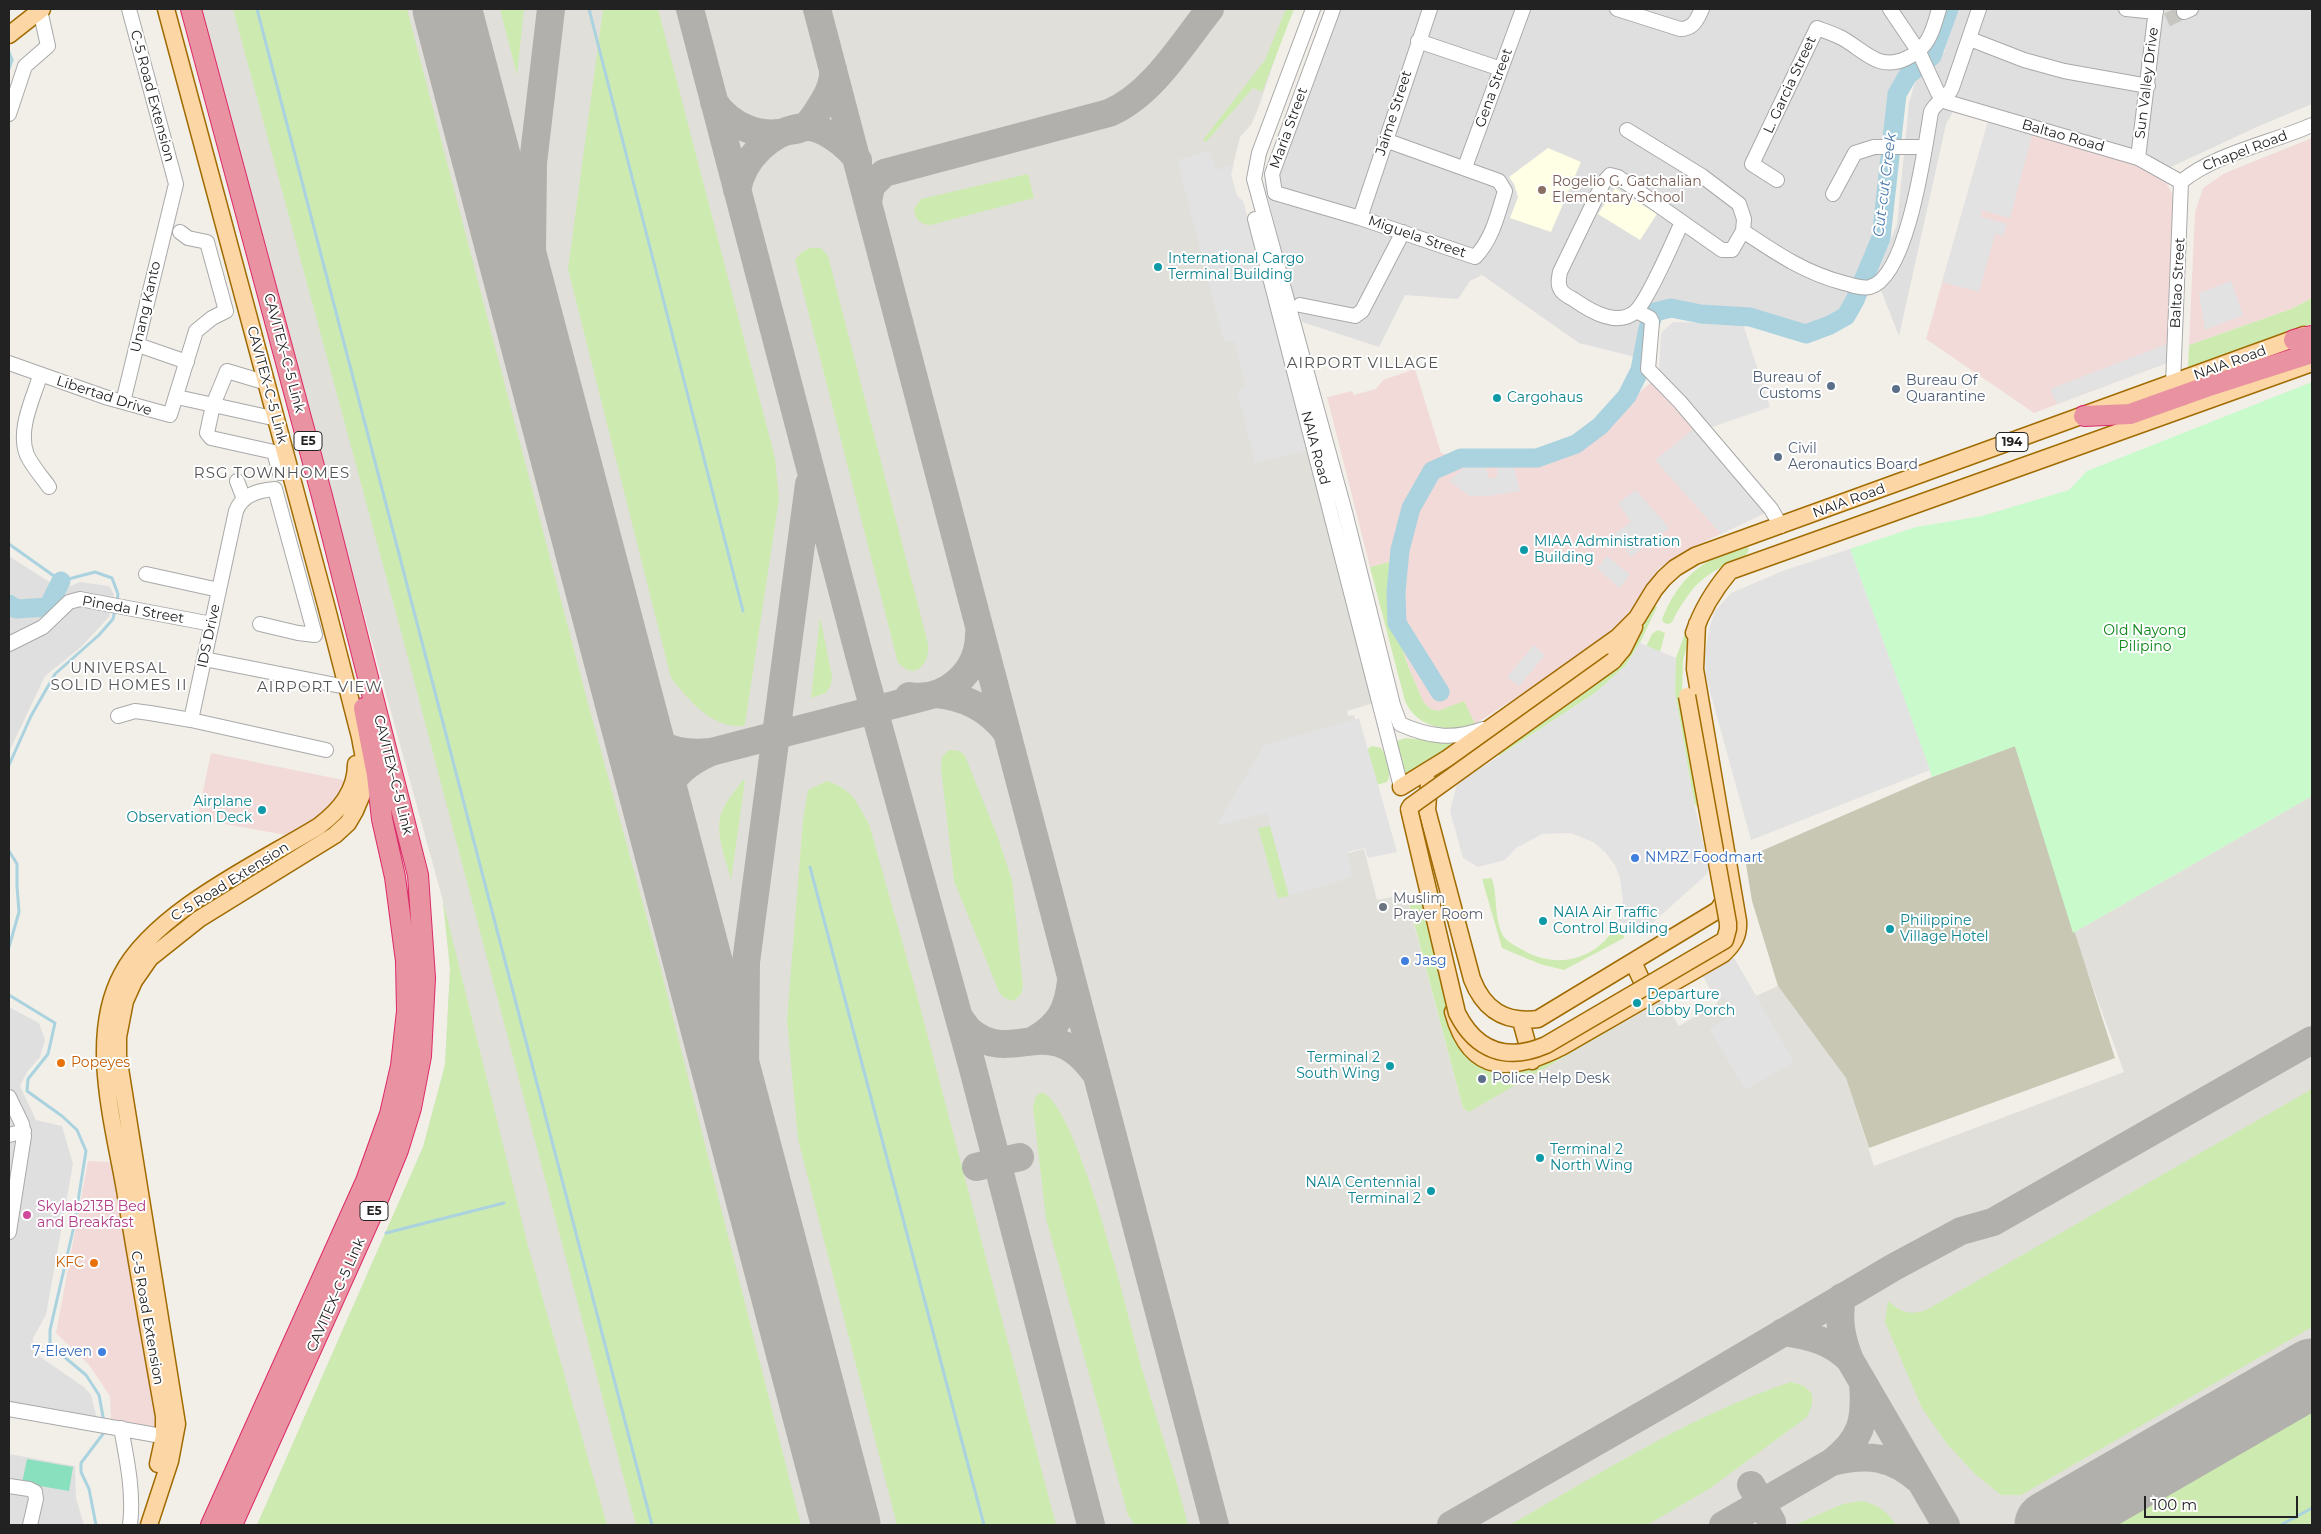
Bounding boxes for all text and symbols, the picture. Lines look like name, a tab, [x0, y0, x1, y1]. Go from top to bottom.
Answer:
street label: Sun Valley Drive	[2132, 26, 2162, 140]
street label: C-5 Road Extension	[126, 28, 178, 164]
street label: L. Garcia Street	[1760, 34, 1820, 136]
street label: Gena Street	[1472, 46, 1516, 130]
street label: Jaime Street	[1372, 68, 1416, 158]
street label: Maria Street	[1267, 85, 1311, 171]
street label: Baltao Road	[2020, 116, 2106, 156]
street label: Chapel Road	[2200, 127, 2290, 175]
water label: Cut-cut Creek	[1870, 132, 1900, 238]
place label: Rogelio G. Gatchalian Elementary School	[1552, 174, 1702, 206]
marker: Rogelio G. Gatchalian Elementary School	[1536, 184, 1548, 196]
street label: Miguela Street	[1366, 212, 1468, 262]
street label: Baltao Street	[2167, 237, 2189, 329]
place label: International Cargo Terminal Building	[1168, 251, 1304, 284]
street label: Unang Kanto	[127, 260, 165, 354]
marker: International Cargo Terminal Building	[1152, 261, 1164, 273]
street label: CAVITEX–C-5 Link	[260, 291, 308, 415]
street label: CAVITEX-C-5 Link	[243, 324, 291, 446]
street label: NAIA Road	[2191, 342, 2269, 384]
district label: AIRPORT VILLAGE	[1285, 355, 1441, 373]
place label: Bureau of Customs	[1752, 370, 1821, 402]
street label: Libertad Drive	[54, 373, 154, 419]
place label: Bureau Of Quarantine	[1906, 373, 1986, 406]
marker: Bureau of Customs	[1825, 380, 1837, 392]
marker: Bureau Of Quarantine	[1890, 383, 1902, 395]
place label: Cargohaus	[1507, 390, 1583, 406]
marker: Cargohaus	[1491, 392, 1503, 404]
street label: NAIA Road	[1297, 409, 1333, 487]
road number: E5	[294, 432, 322, 451]
road number: 194	[1996, 432, 2028, 452]
place label: Civil Aeronautics Board	[1788, 441, 1918, 474]
marker: Civil Aeronautics Board	[1772, 451, 1784, 463]
district label: RSG TOWNHOMES	[192, 465, 352, 483]
street label: NAIA Road	[1810, 480, 1888, 522]
place label: MIAA Administration Building	[1534, 534, 1680, 566]
marker: MIAA Administration Building	[1518, 544, 1530, 556]
street label: Pineda I Street	[81, 593, 185, 627]
street label: IDS Drive	[194, 603, 224, 669]
park label: Old Nayong Pilipino	[2103, 623, 2187, 656]
district label: UNIVERSAL SOLID HOMES II	[49, 660, 189, 695]
district label: AIRPORT VIEW	[255, 679, 385, 697]
street label: CAVITEX–C-5 Link	[370, 713, 416, 837]
place label: Airplane Observation Deck	[127, 794, 252, 826]
marker: Airplane Observation Deck	[256, 804, 268, 816]
street label: C-5 Road Extension	[168, 839, 292, 925]
place label: NMRZ Foodmart	[1645, 850, 1763, 866]
marker: NMRZ Foodmart	[1629, 852, 1641, 864]
place label: Muslim Prayer Room	[1393, 891, 1483, 924]
marker: Muslim Prayer Room	[1377, 901, 1389, 913]
place label: NAIA Air Traffic Control Building	[1553, 905, 1668, 938]
place label: Philippine Village Hotel	[1900, 913, 1989, 946]
marker: NAIA Air Traffic Control Building	[1537, 915, 1549, 927]
marker: Philippine Village Hotel	[1884, 923, 1896, 935]
place label: Jasg	[1415, 953, 1447, 969]
marker: Jasg	[1399, 955, 1411, 967]
place label: Departure Lobby Porch	[1647, 987, 1735, 1020]
marker: Departure Lobby Porch	[1631, 997, 1643, 1009]
place label: Terminal 2 South Wing	[1296, 1050, 1380, 1082]
place label: Popeyes	[71, 1055, 130, 1071]
marker: Popeyes	[55, 1057, 67, 1069]
marker: Terminal 2 South Wing	[1384, 1060, 1396, 1072]
place label: Police Help Desk	[1492, 1071, 1610, 1087]
marker: Police Help Desk	[1476, 1073, 1488, 1085]
place label: Terminal 2 North Wing	[1550, 1142, 1633, 1174]
marker: Terminal 2 North Wing	[1534, 1152, 1546, 1164]
place label: NAIA Centennial Terminal 2	[1306, 1175, 1421, 1208]
marker: NAIA Centennial Terminal 2	[1425, 1185, 1437, 1197]
place label: Skylab213B Bed and Breakfast	[37, 1199, 146, 1232]
road number: E5	[360, 1202, 388, 1220]
marker: Skylab213B Bed and Breakfast	[21, 1209, 33, 1221]
street label: CAVITEX–C-5 Link	[303, 1235, 369, 1355]
street label: C-5 Road Extension	[127, 1250, 167, 1386]
place label: KFC	[55, 1255, 84, 1271]
marker: KFC	[88, 1257, 100, 1269]
place label: 7-Eleven	[32, 1344, 92, 1360]
marker: 7-Eleven	[96, 1346, 108, 1358]
scale bar	[2146, 1486, 2300, 1518]
text: 100 m	[2152, 1495, 2197, 1514]

